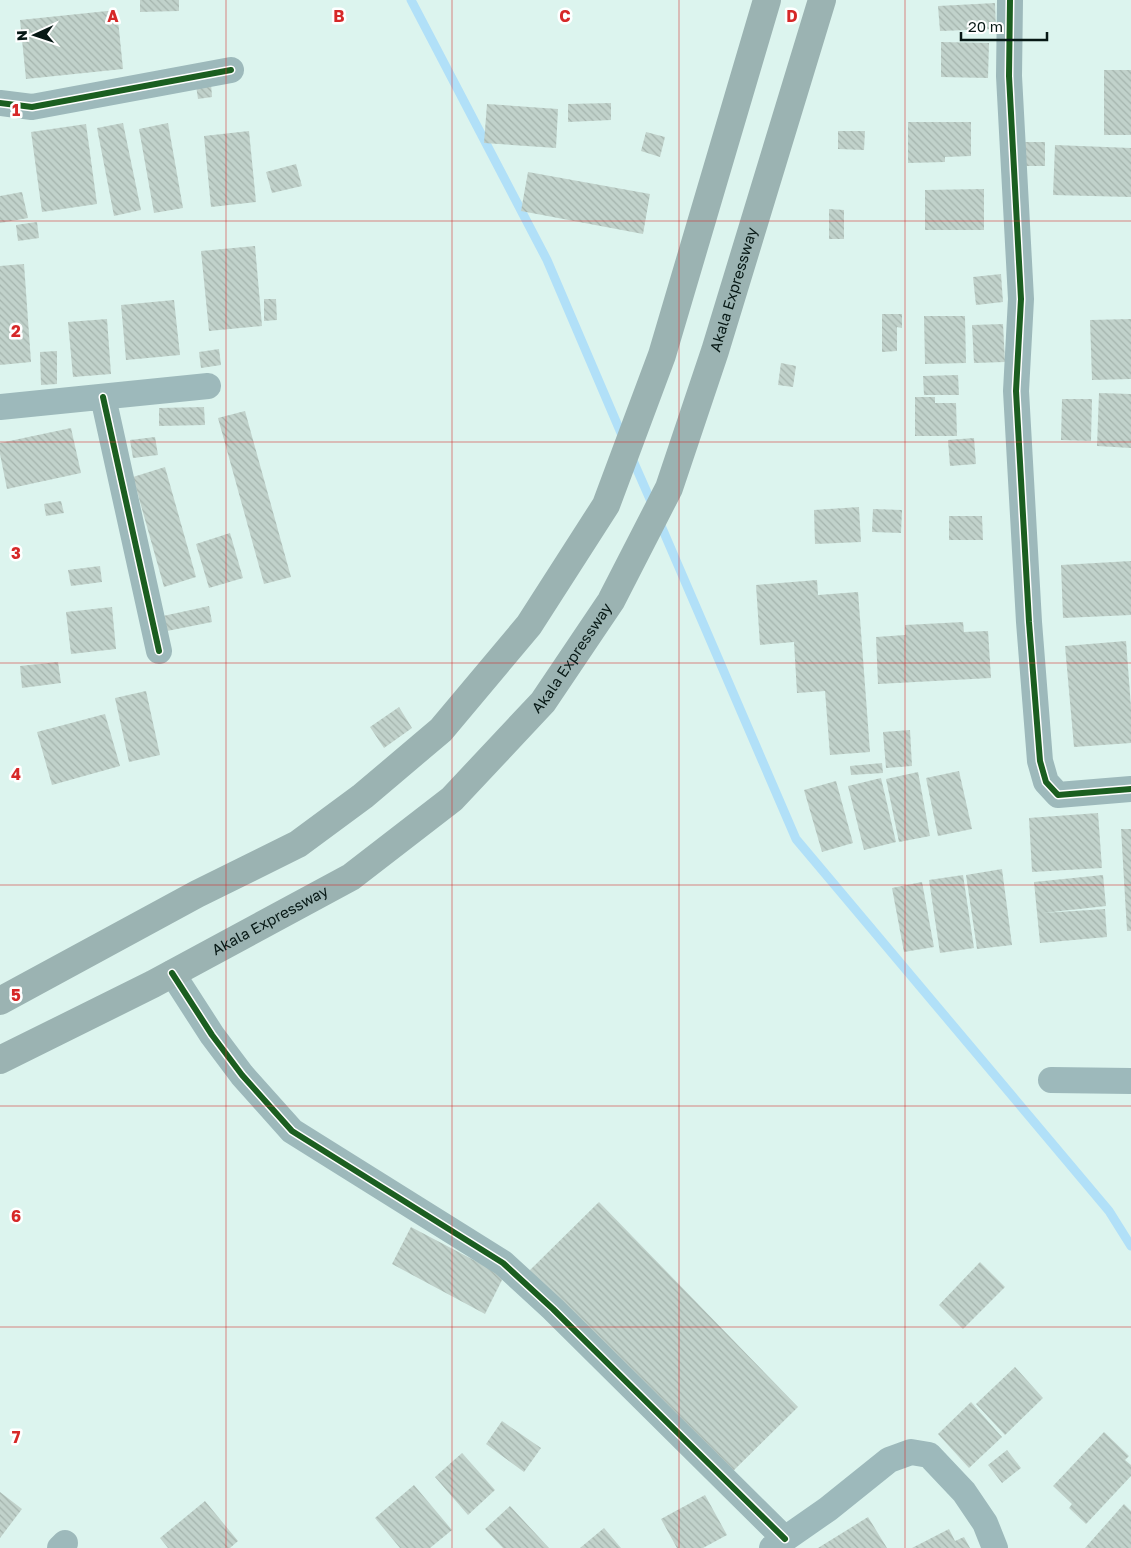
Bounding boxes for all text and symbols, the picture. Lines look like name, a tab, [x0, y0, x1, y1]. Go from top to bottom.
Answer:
text: A	[107, 6, 119, 26]
text: B	[333, 6, 345, 26]
text: C	[559, 6, 571, 26]
text: D	[786, 6, 798, 26]
north arrow	[10, 10, 60, 60]
scale bar	[961, 10, 1047, 42]
text: 20 m	[968, 17, 1003, 35]
text: N	[13, 30, 30, 41]
text: 1	[12, 100, 20, 120]
street label: Akala Expressway	[705, 224, 760, 354]
text: 2	[11, 321, 21, 341]
text: 3	[11, 543, 21, 563]
street label: Akala Expressway	[527, 599, 615, 716]
text: 4	[11, 764, 21, 784]
street label: Akala Expressway	[208, 881, 331, 958]
text: 5	[11, 985, 21, 1005]
text: 6	[11, 1206, 21, 1226]
text: 7	[12, 1427, 21, 1447]

